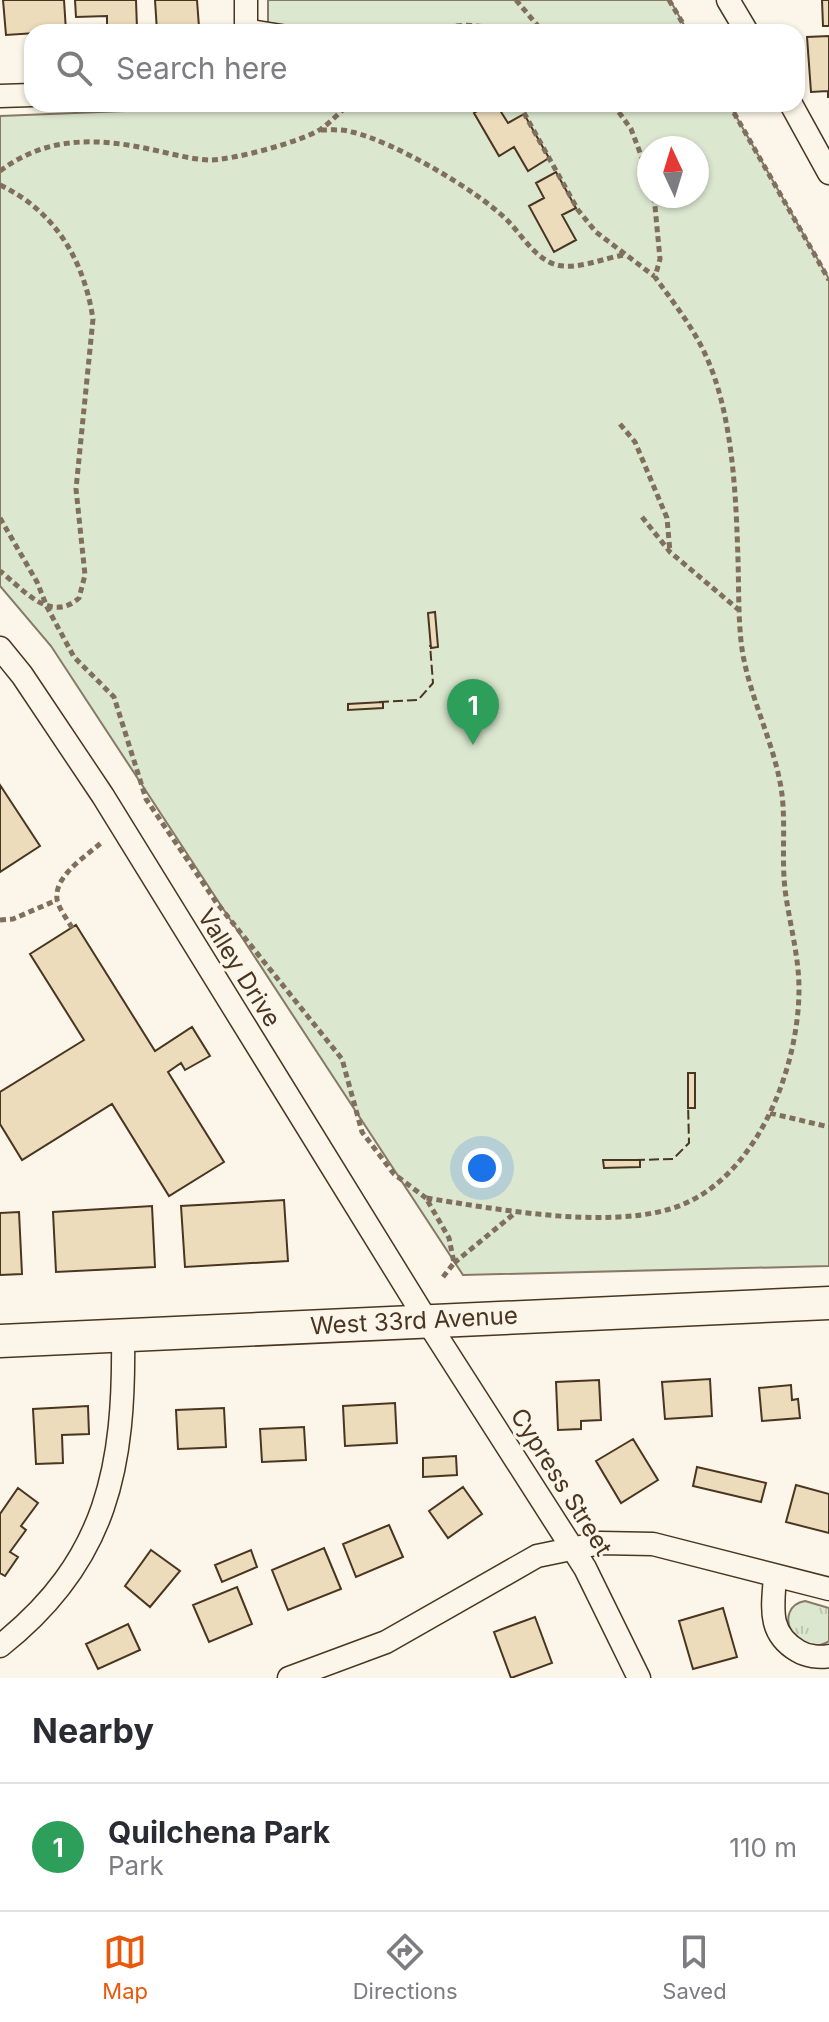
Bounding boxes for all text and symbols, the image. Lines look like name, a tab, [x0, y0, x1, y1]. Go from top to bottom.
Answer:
search box	[24, 24, 805, 112]
icon: search	[52, 46, 96, 90]
text: Search here	[116, 50, 288, 86]
north arrow	[637, 136, 709, 208]
pin: 1	[447, 679, 499, 745]
street label: Valley Drive	[192, 903, 287, 1032]
your location	[462, 1148, 502, 1188]
street label: West 33rd Avenue	[309, 1301, 518, 1340]
street label: Cypress Street	[505, 1403, 618, 1561]
text: Nearby	[32, 1710, 154, 1751]
text: Quilchena Park	[108, 1814, 330, 1850]
text: 1	[52, 1832, 64, 1863]
text: 110 m	[729, 1832, 797, 1863]
text: Park	[108, 1850, 164, 1881]
tab: Map	[102, 1930, 148, 2004]
tab: Directions	[353, 1930, 458, 2004]
tab: Saved	[662, 1930, 727, 2004]

